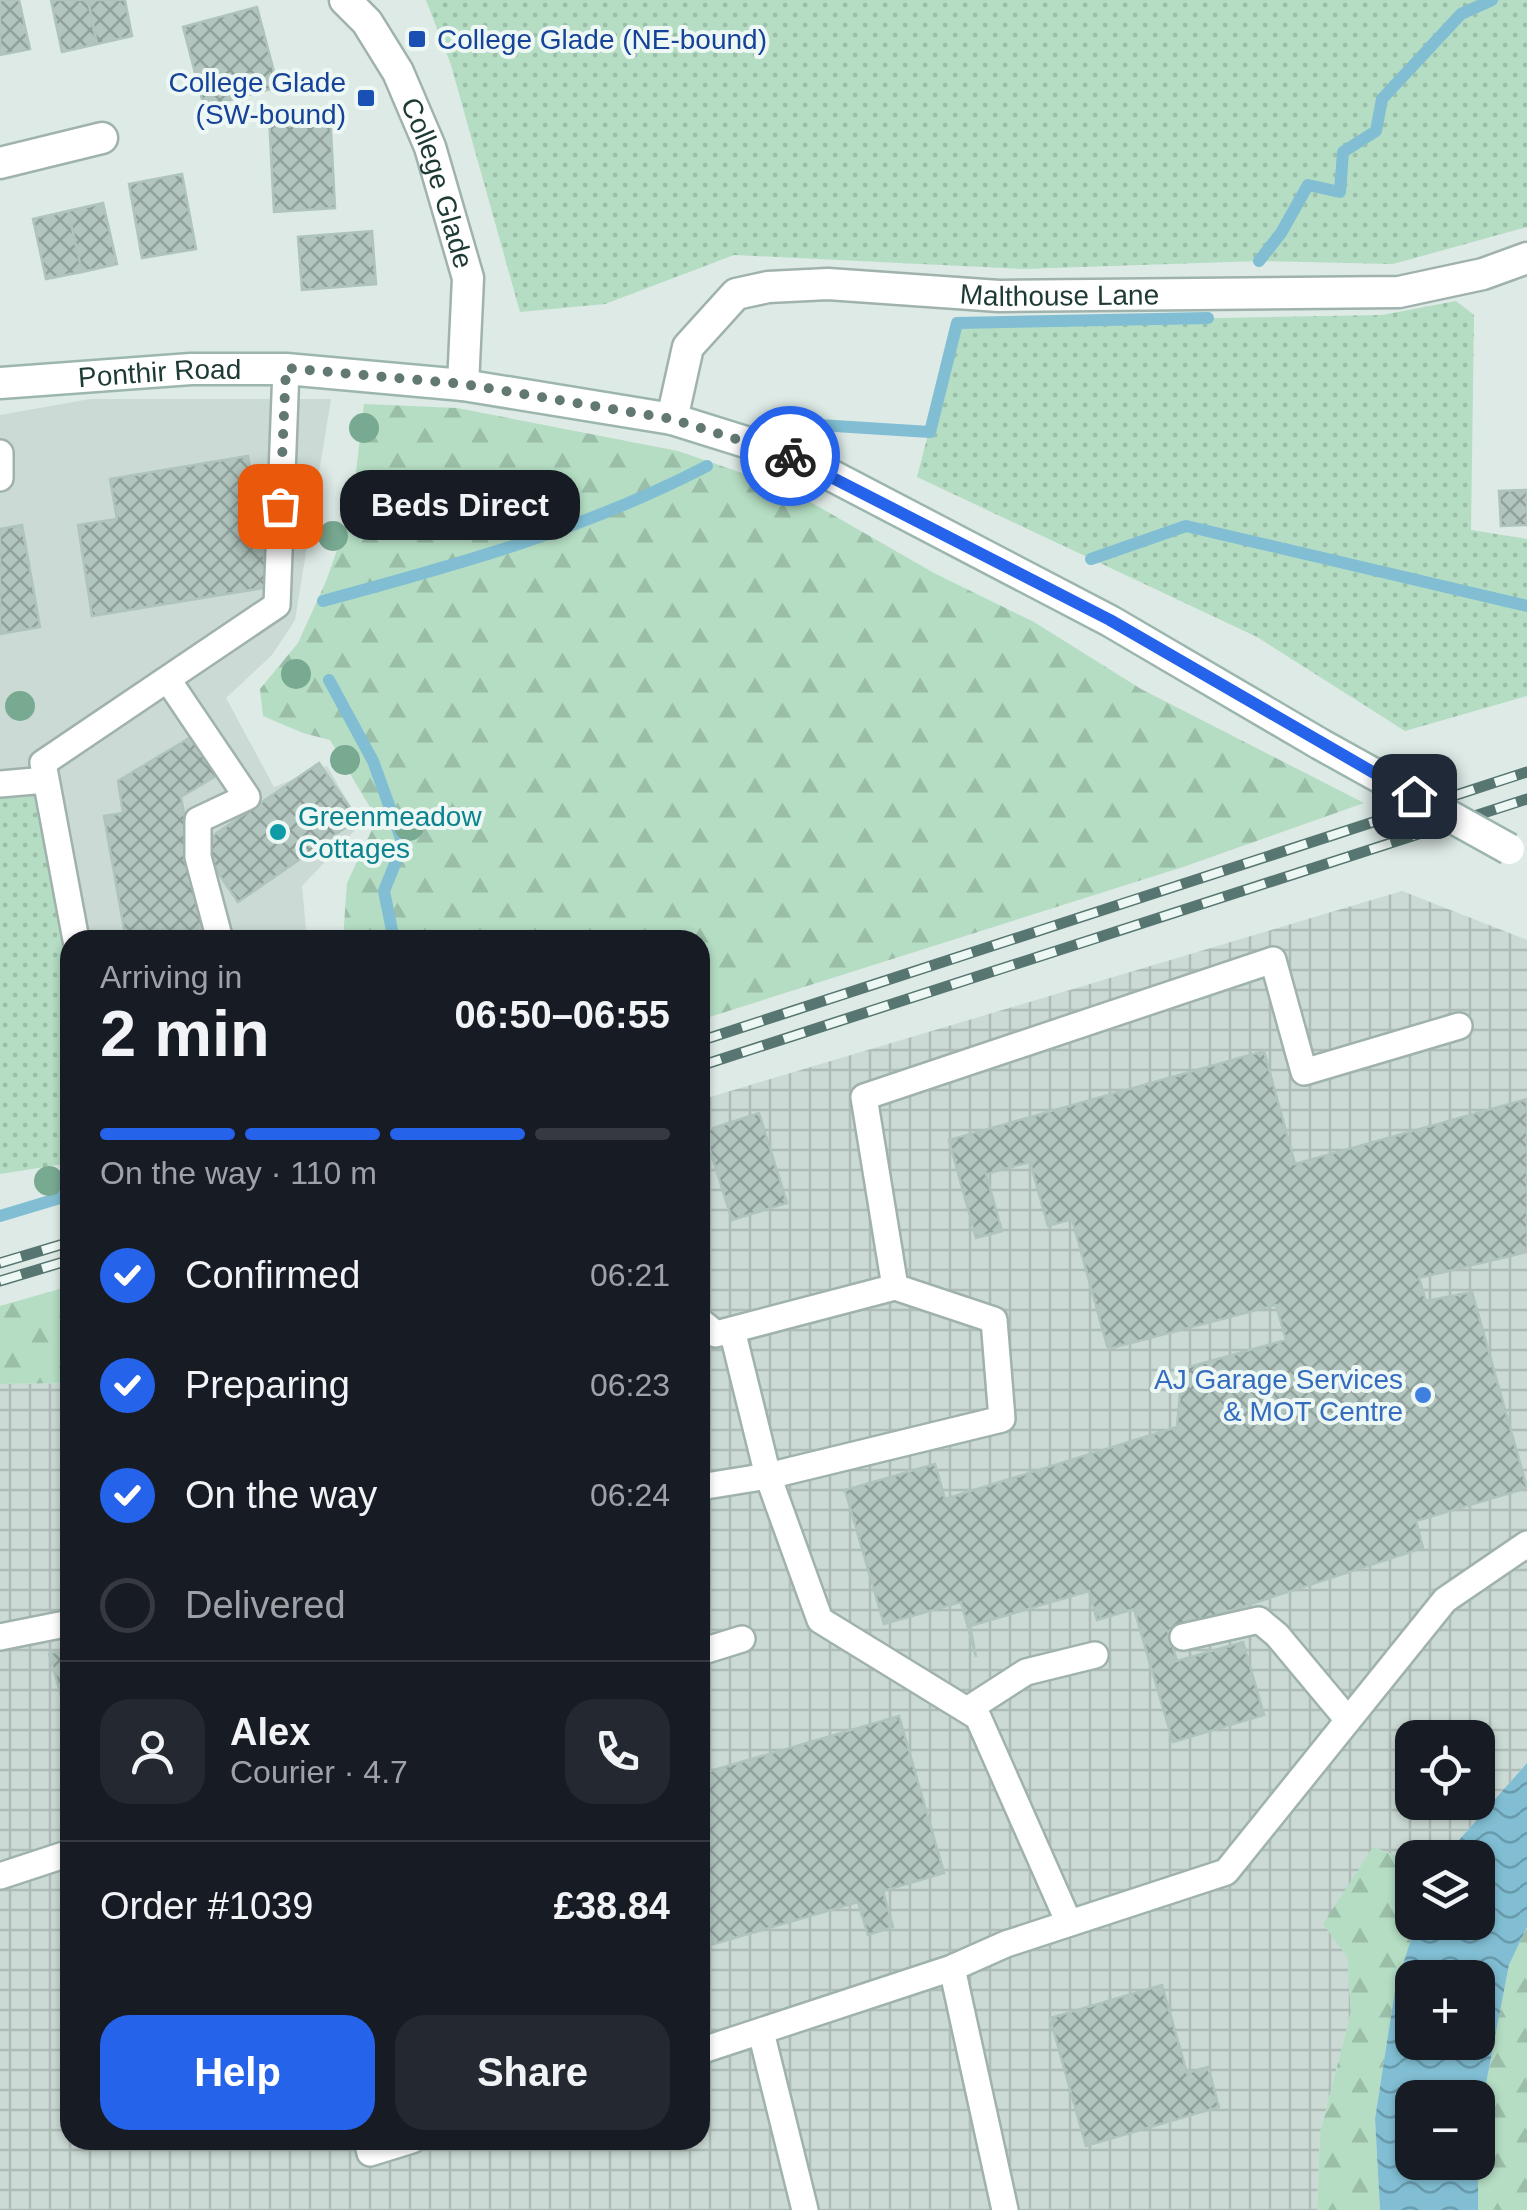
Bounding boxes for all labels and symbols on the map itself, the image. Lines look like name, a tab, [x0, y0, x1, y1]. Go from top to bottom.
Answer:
place label: College Glade (NE-bound)	[437, 24, 767, 55]
marker: College Glade (NE-bound)	[406, 28, 428, 50]
place label: College Glade (SW-bound)	[169, 67, 346, 130]
marker: College Glade (SW-bound)	[355, 87, 377, 109]
street label: College Glade	[395, 93, 480, 272]
street label: Malthouse Lane	[959, 278, 1159, 312]
street label: Ponthir Road	[77, 353, 241, 393]
courier	[740, 406, 840, 506]
pin	[238, 464, 323, 549]
callout: Beds Direct	[340, 471, 580, 541]
pin	[1372, 754, 1457, 839]
place label: Greenmeadow Cottages	[298, 801, 482, 864]
marker: Greenmeadow Cottages	[267, 821, 289, 843]
place label: AJ Garage Services & MOT Centre	[1154, 1364, 1403, 1427]
marker: AJ Garage Services & MOT Centre	[1412, 1384, 1434, 1406]

